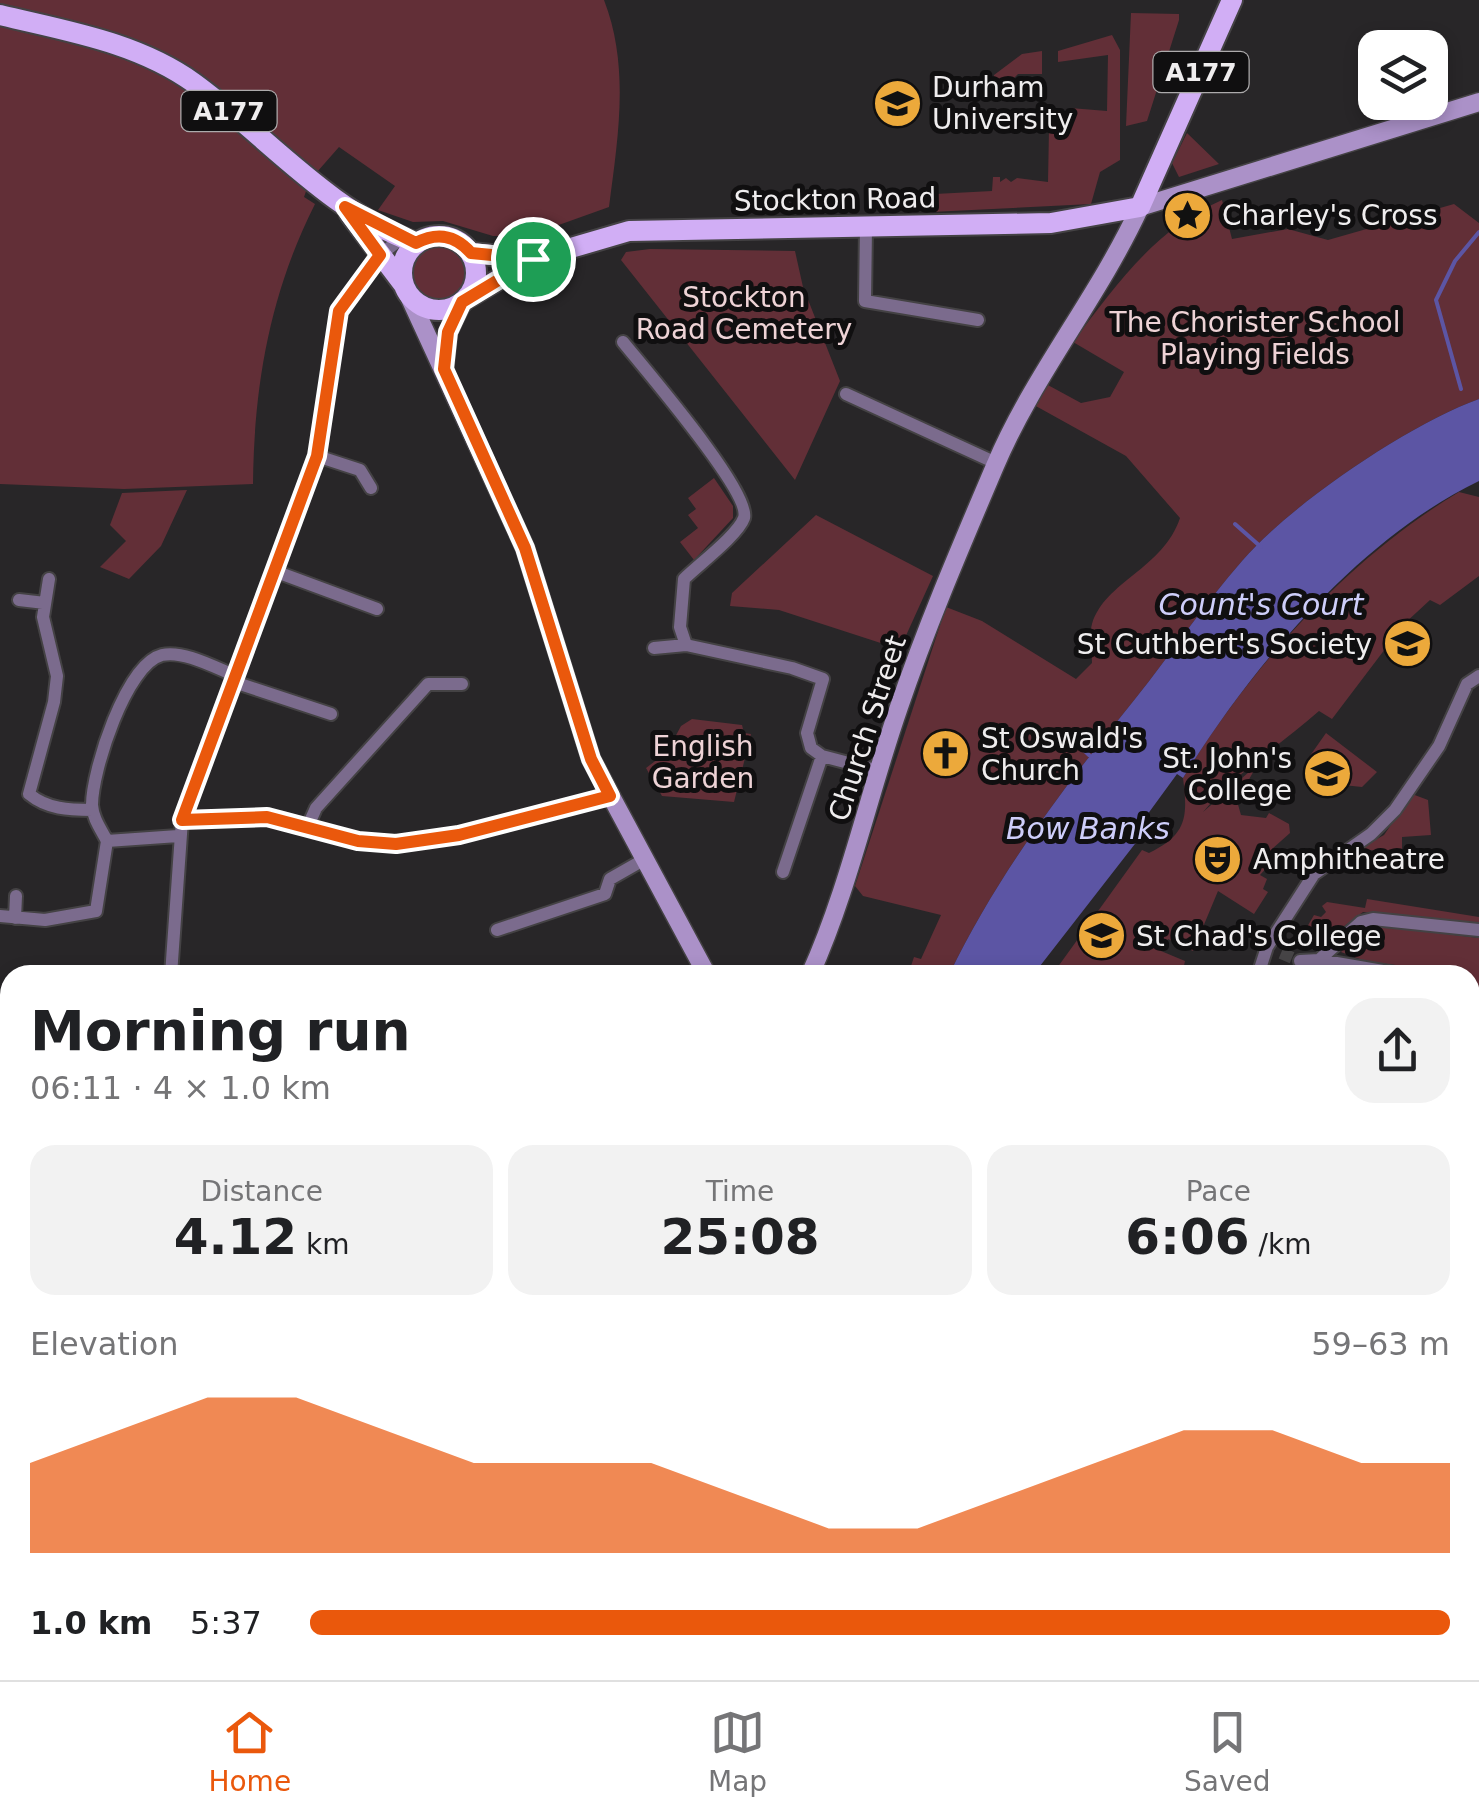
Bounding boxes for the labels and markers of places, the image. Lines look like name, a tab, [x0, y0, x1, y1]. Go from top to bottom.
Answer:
place label: Durham University	[932, 71, 1073, 136]
school or university icon: Durham University	[871, 77, 923, 129]
place icon: Charley's Cross	[1161, 189, 1213, 241]
place label: Charley's Cross	[1222, 199, 1437, 232]
pin	[491, 217, 576, 302]
school or university icon: St Cuthbert's Society	[1381, 618, 1433, 670]
place label: St Cuthbert's Society	[1077, 628, 1372, 661]
place label: St Oswald's Church	[981, 722, 1143, 787]
church icon: St Oswald's Church	[920, 728, 972, 780]
place label: St. John's College	[1162, 742, 1292, 807]
school or university icon: St. John's College	[1301, 748, 1353, 800]
theatre icon: Amphitheatre	[1192, 833, 1244, 885]
place label: Amphitheatre	[1253, 843, 1445, 876]
school or university icon: St Chad's College	[1075, 910, 1127, 962]
place label: St Chad's College	[1136, 920, 1382, 953]

